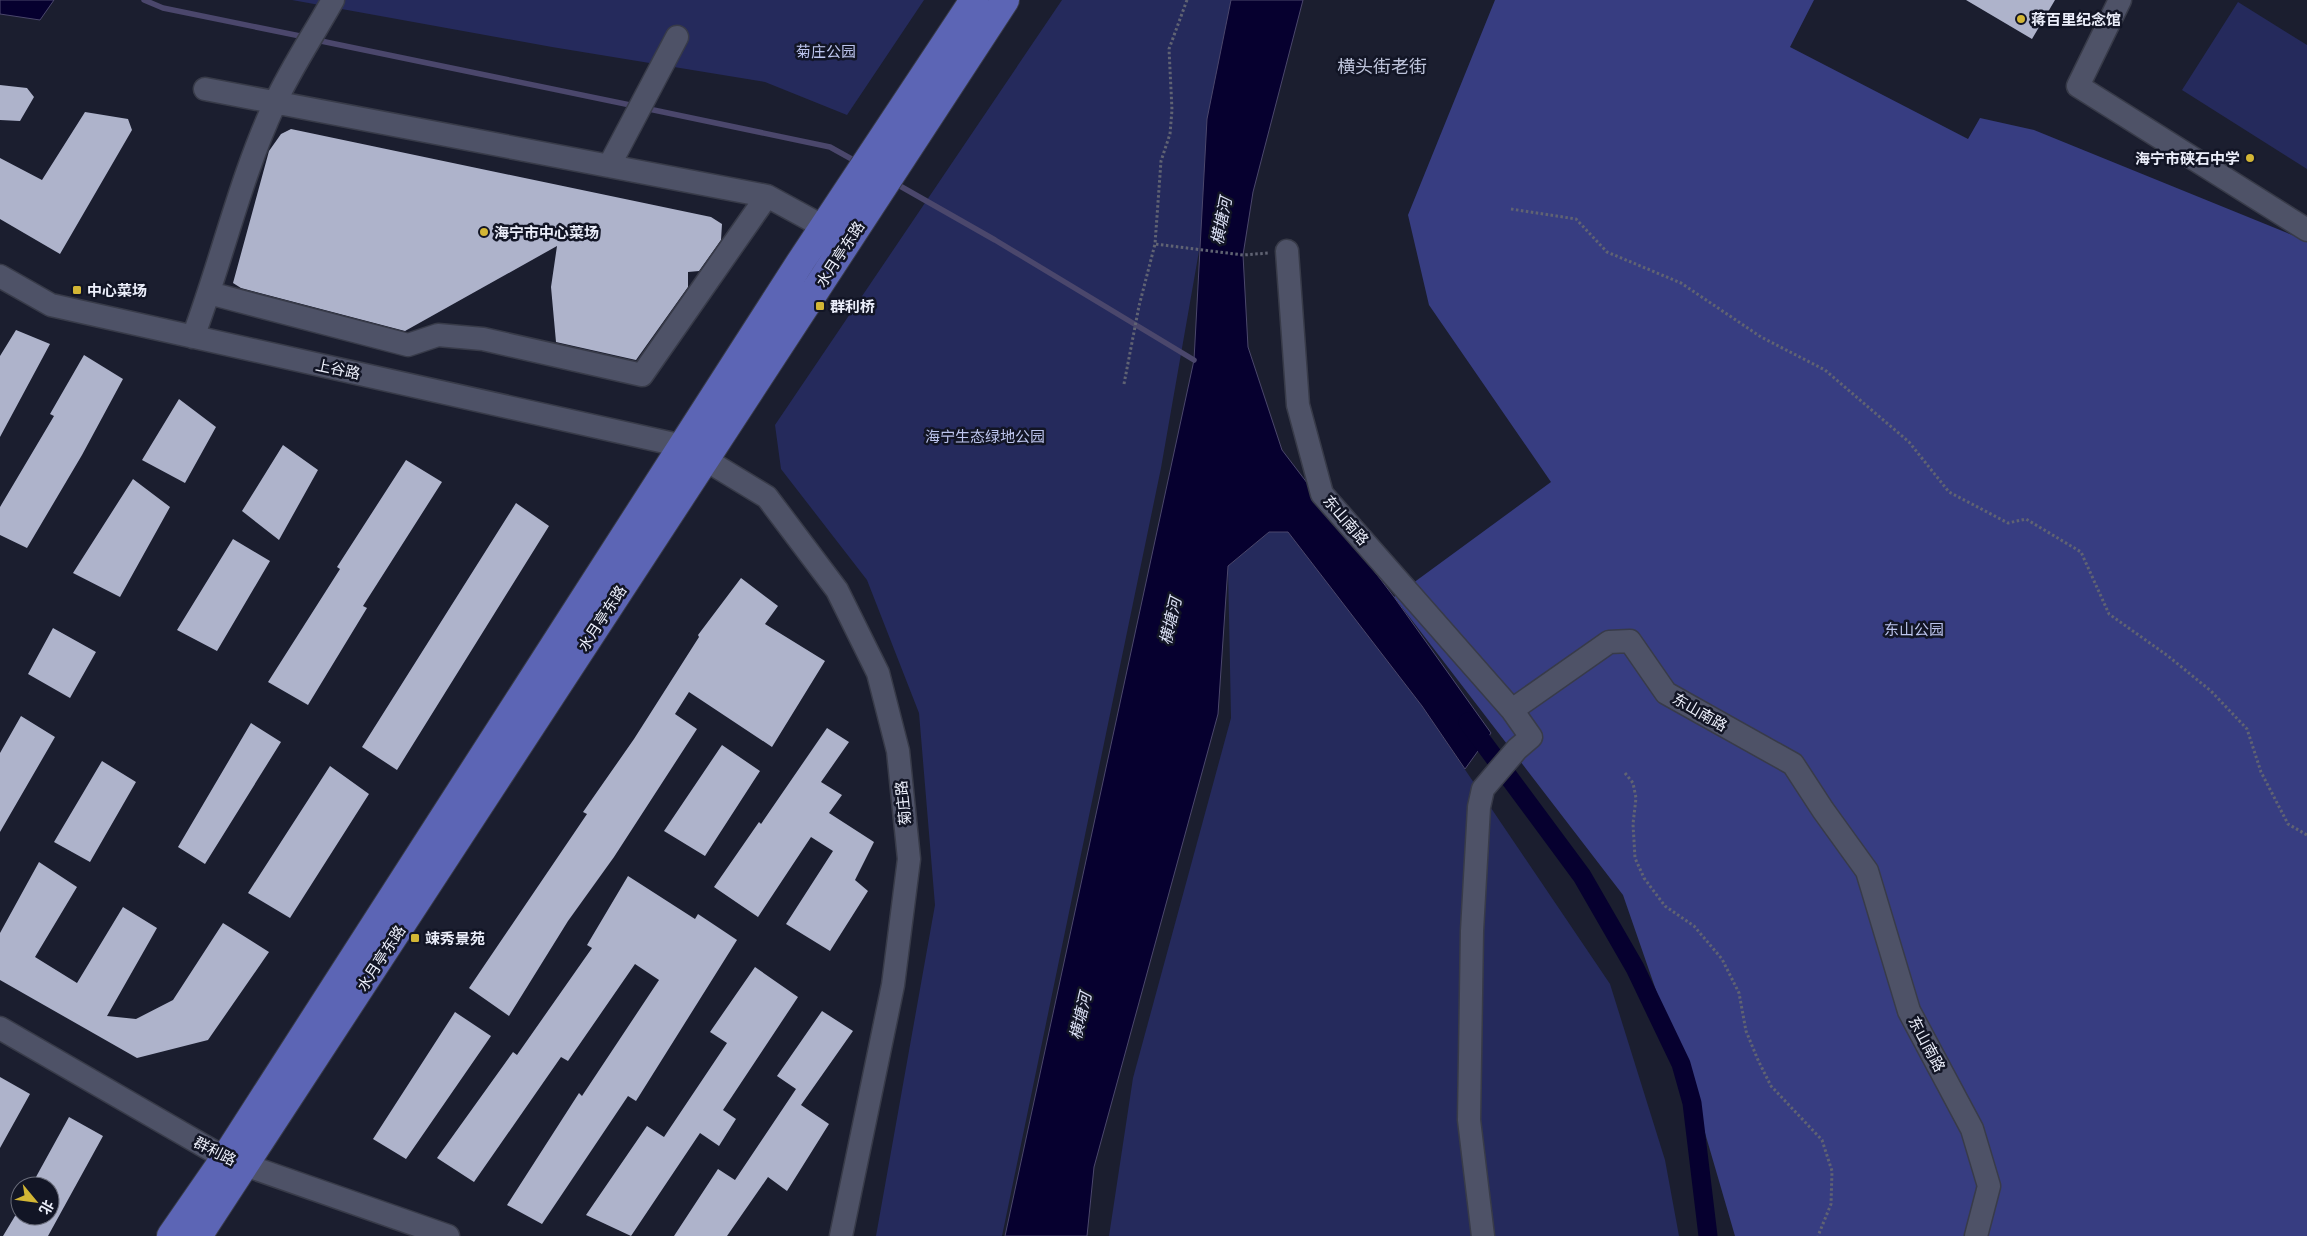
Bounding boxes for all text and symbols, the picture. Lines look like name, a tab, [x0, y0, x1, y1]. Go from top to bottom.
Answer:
place label: 蒋百里纪念馆	[2031, 8, 2121, 31]
marker: 蒋百里纪念馆	[2015, 13, 2027, 25]
park label: 菊庄公园	[796, 40, 856, 63]
district label: 横头街老街	[1337, 53, 1427, 80]
place label: 海宁市硖石中学	[2135, 147, 2240, 170]
marker: 海宁市硖石中学	[2244, 152, 2256, 164]
water label: 横塘河	[1205, 192, 1238, 247]
street label: 水月亭东路	[810, 216, 870, 292]
place label: 海宁市中心菜场	[494, 221, 599, 244]
marker: 海宁市中心菜场	[478, 226, 490, 238]
place label: 中心菜场	[87, 279, 147, 302]
marker: 中心菜场	[71, 284, 83, 296]
place label: 群利桥	[830, 295, 875, 318]
marker: 群利桥	[814, 300, 826, 312]
street label: 上谷路	[314, 353, 362, 385]
park label: 海宁生态绿地公园	[925, 425, 1045, 448]
street label: 东山南路	[1318, 490, 1374, 550]
street label: 水月亭东路	[572, 580, 632, 656]
water label: 横塘河	[1153, 592, 1188, 647]
park label: 东山公园	[1884, 618, 1944, 641]
street label: 东山南路	[1668, 687, 1732, 737]
street label: 菊庄路	[889, 779, 917, 827]
street label: 水月亭东路	[351, 920, 411, 996]
place label: 竦秀景苑	[425, 927, 485, 950]
marker: 竦秀景苑	[409, 932, 421, 944]
water label: 横塘河	[1063, 987, 1098, 1042]
street label: 东山南路	[1903, 1012, 1951, 1076]
street label: 群利路	[190, 1131, 240, 1171]
north arrow	[10, 1176, 60, 1226]
text: 北	[34, 1196, 59, 1219]

